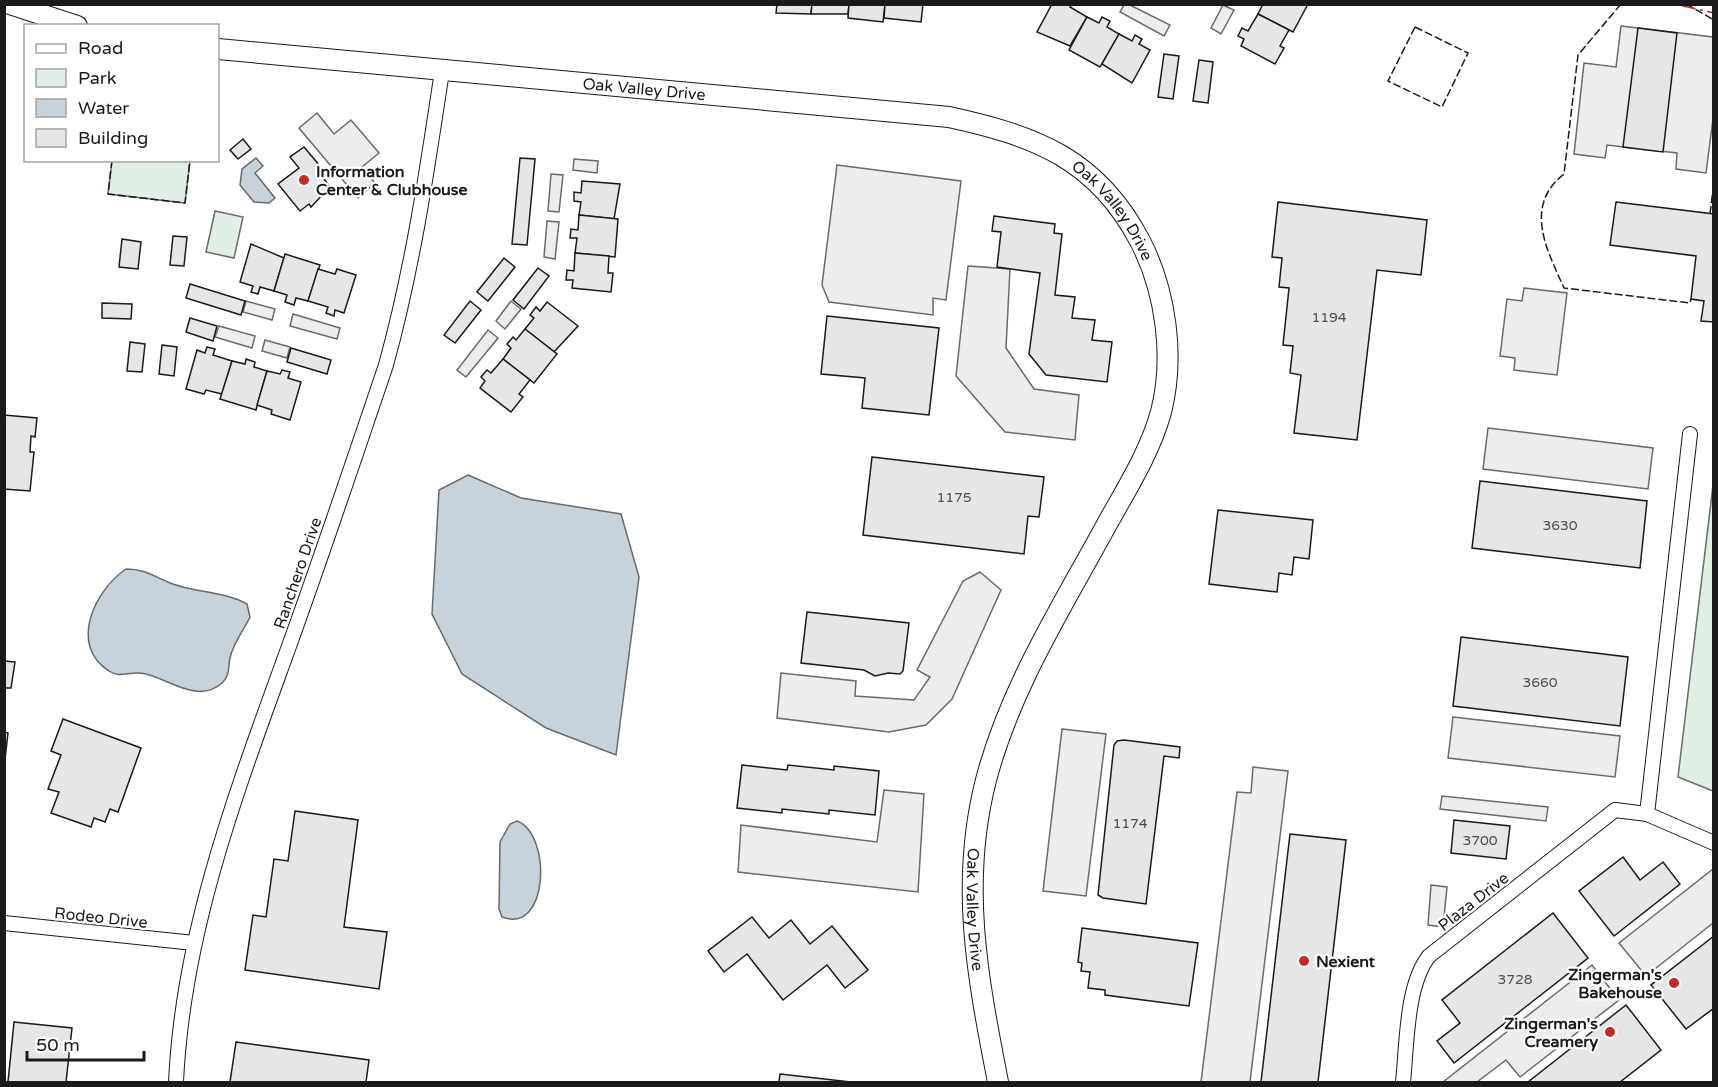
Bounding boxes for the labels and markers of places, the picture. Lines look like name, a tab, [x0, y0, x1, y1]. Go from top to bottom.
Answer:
place label: Information Center & Clubhouse	[316, 162, 468, 200]
marker: Information Center & Clubhouse	[297, 173, 311, 187]
place label: Nexient	[1316, 952, 1376, 972]
marker: Nexient	[1297, 954, 1311, 968]
place label: Zingerman's Bakehouse	[1568, 965, 1662, 1003]
marker: Zingerman's Bakehouse	[1667, 976, 1681, 990]
place label: Zingerman's Creamery	[1504, 1014, 1598, 1052]
marker: Zingerman's Creamery	[1603, 1025, 1617, 1039]

